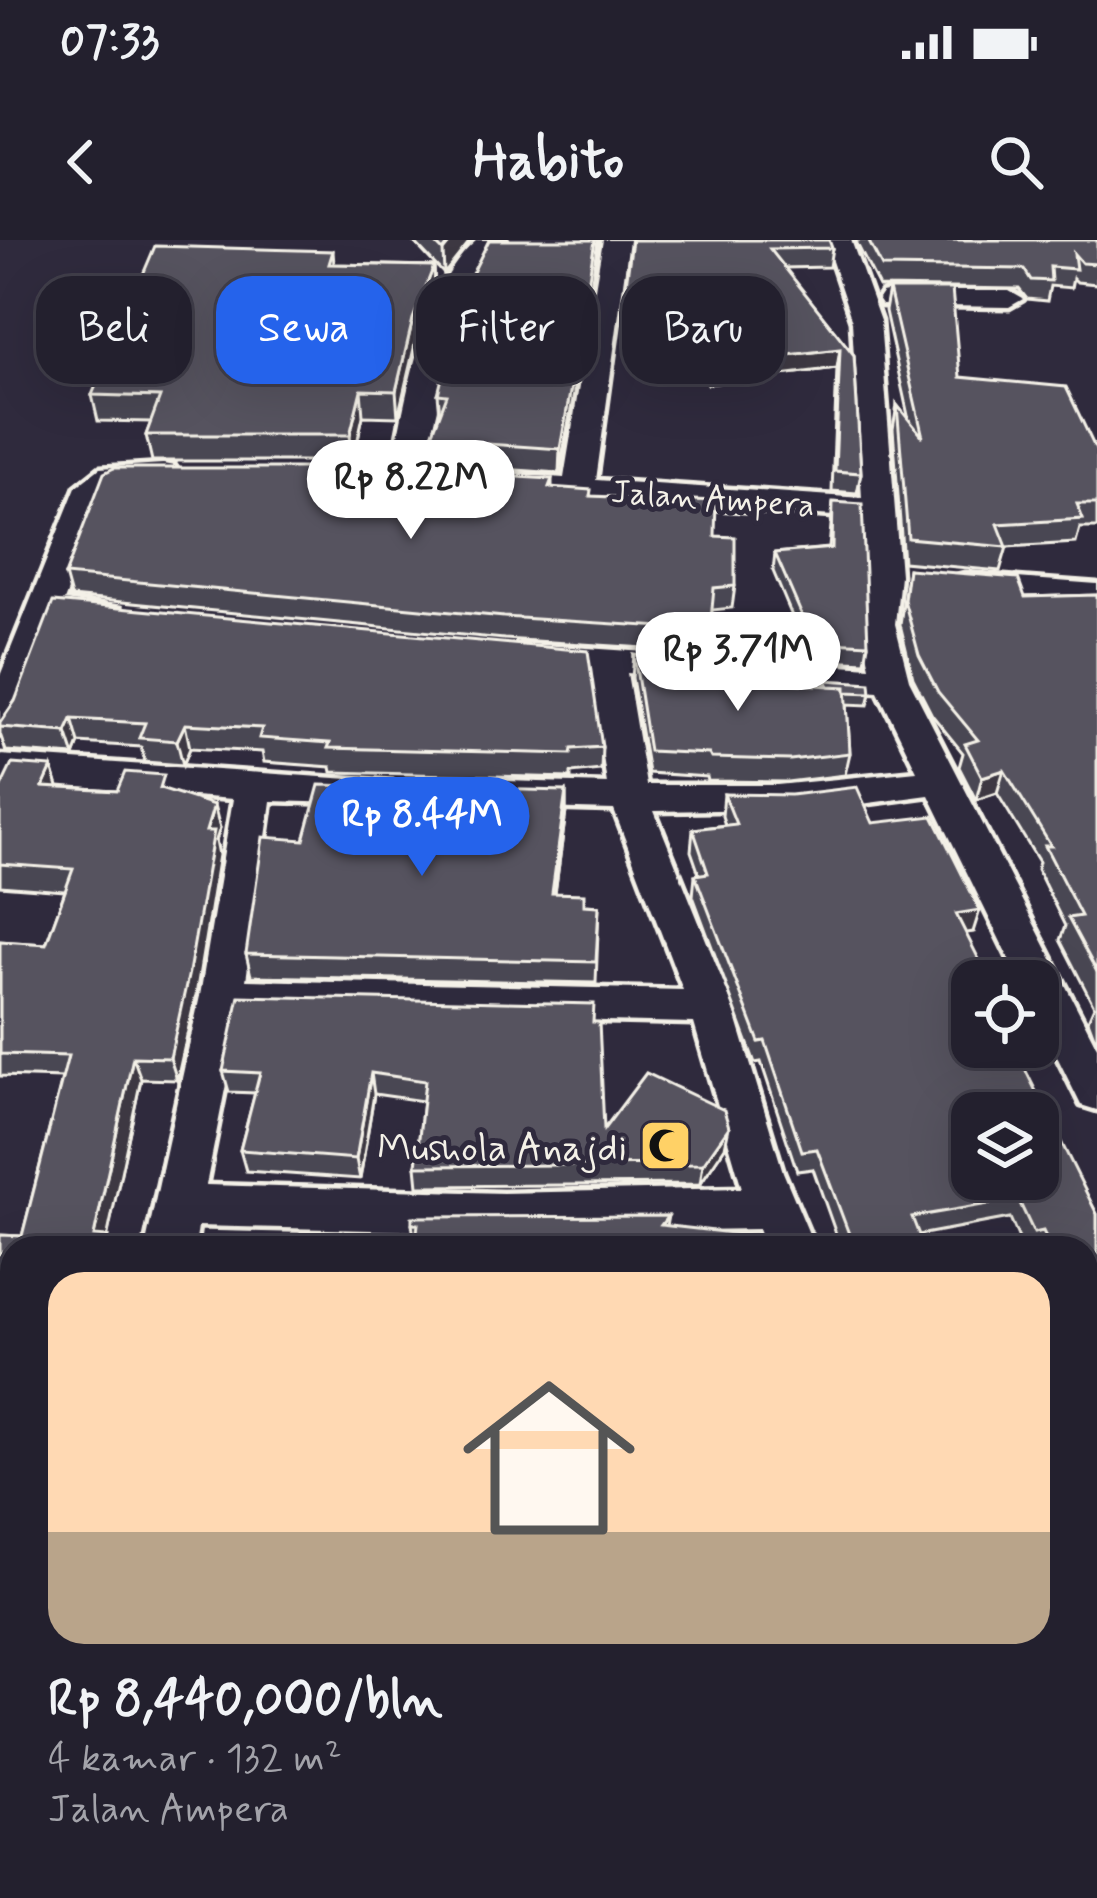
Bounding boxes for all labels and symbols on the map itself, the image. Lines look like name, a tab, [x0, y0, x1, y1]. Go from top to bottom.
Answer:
pin: Rp 8.22M	[287, 440, 535, 542]
street label: Jalan Ampera	[610, 471, 816, 529]
pin: Rp 3.71M	[614, 612, 862, 714]
pin: Rp 8.44M	[298, 777, 546, 879]
mosque icon: Mushola Anajdi	[638, 1118, 694, 1174]
place label: Mushola Anajdi	[377, 1124, 627, 1175]

